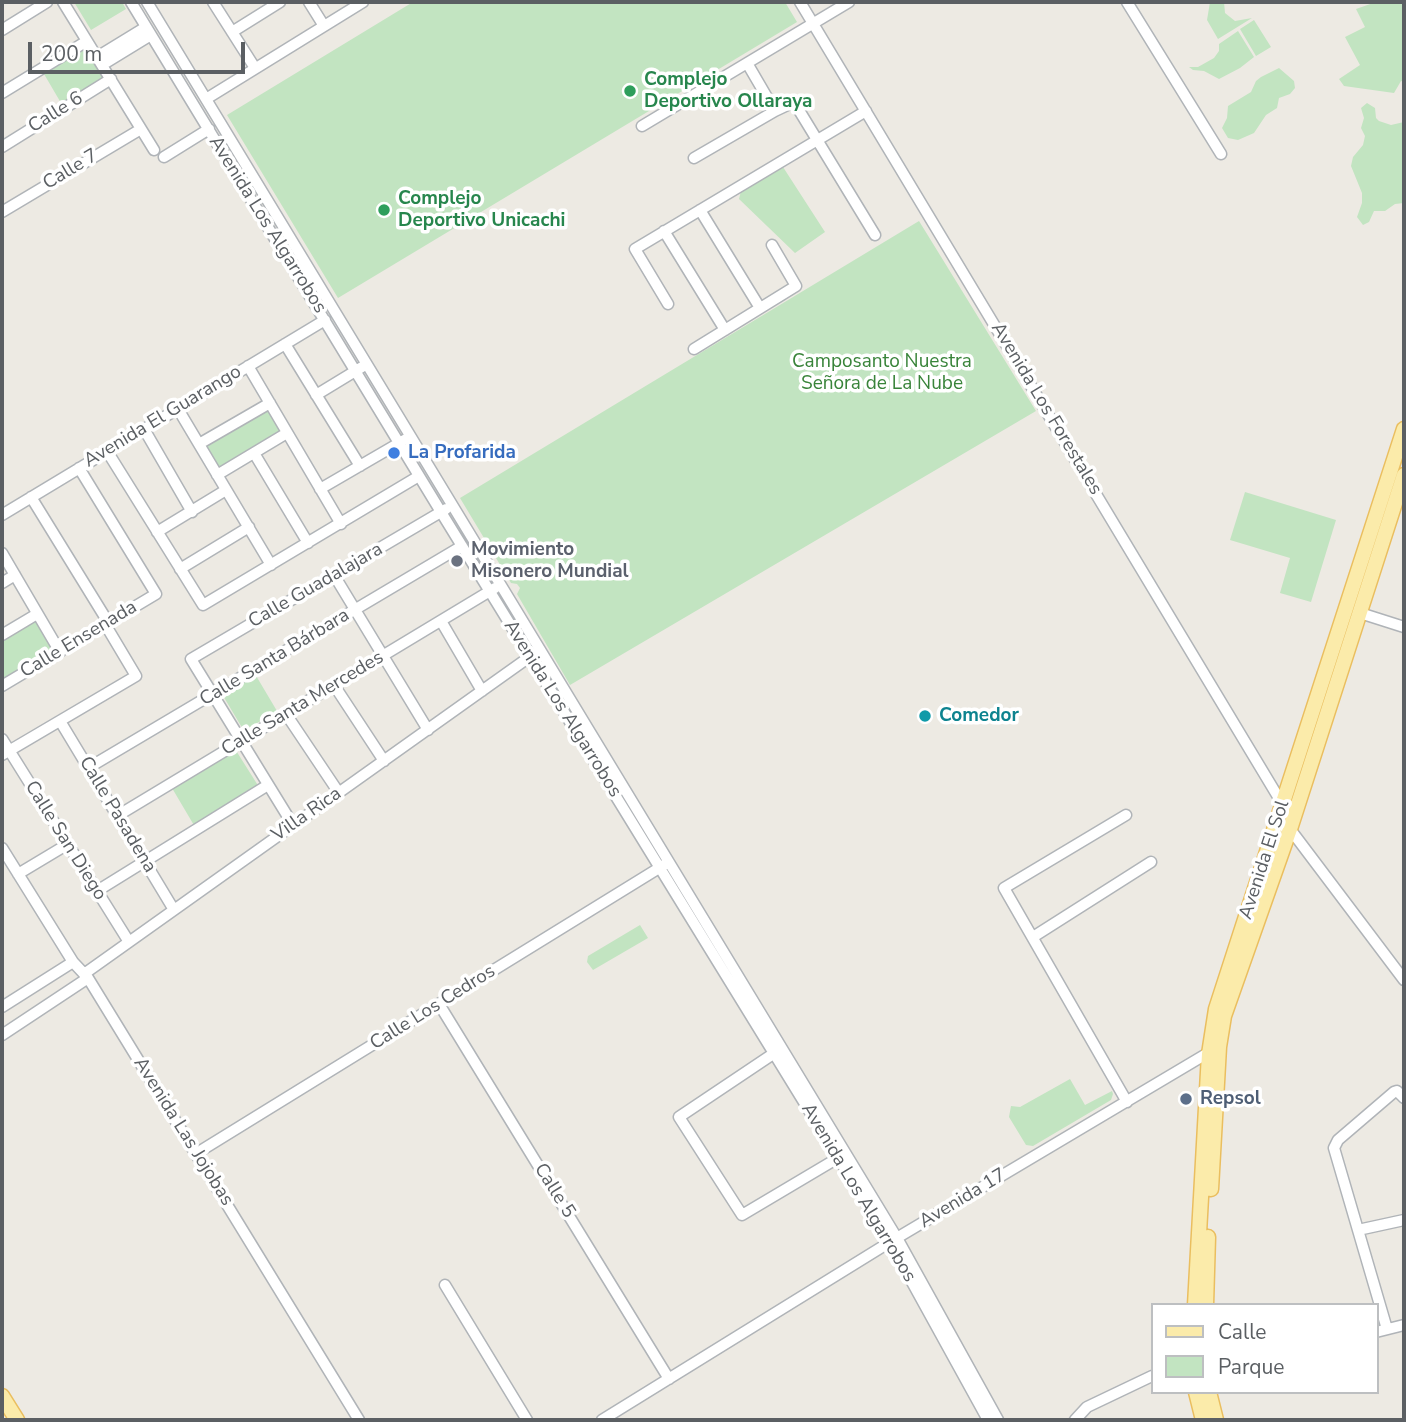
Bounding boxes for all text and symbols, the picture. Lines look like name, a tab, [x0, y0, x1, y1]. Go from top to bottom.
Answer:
scale bar	[32, 28, 248, 72]
text: 200 m	[41, 40, 102, 68]
place label: Complejo Deportivo Ollaraya	[644, 69, 812, 113]
marker: Complejo Deportivo Ollaraya	[622, 83, 638, 99]
street label: Calle 6	[24, 87, 88, 139]
street label: Avenida Los Algarrobos	[203, 132, 331, 318]
street label: Calle 7	[39, 145, 103, 195]
place label: Complejo Deportivo Unicachi	[398, 188, 565, 232]
marker: Complejo Deportivo Unicachi	[376, 202, 392, 218]
street label: Avenida Los Forestales	[985, 319, 1107, 499]
park label: Camposanto Nuestra Señora de La Nube	[792, 351, 972, 395]
street label: Avenida El Guarango	[80, 361, 246, 473]
place label: La Profarida	[408, 442, 516, 464]
marker: La Profarida	[386, 445, 402, 461]
street label: Calle Guadalajara	[245, 538, 387, 634]
place label: Movimiento Misonero Mundial	[471, 539, 629, 583]
marker: Movimiento Misonero Mundial	[449, 553, 465, 569]
street label: Calle Ensenada	[17, 596, 141, 684]
street label: Calle Santa Bárbara	[196, 604, 354, 712]
street label: Avenida Los Algarrobos	[498, 616, 626, 802]
street label: Calle Santa Mercedes	[218, 647, 388, 761]
place label: Comedor	[939, 705, 1019, 727]
marker: Comedor	[917, 708, 933, 724]
street label: Calle Pasadena	[73, 753, 161, 877]
street label: Calle San Diego	[19, 777, 111, 905]
street label: Villa Rica	[268, 783, 346, 847]
street label: Avenida El Sol	[1235, 798, 1295, 922]
street label: Calle Los Cedros	[366, 960, 500, 1056]
street label: Avenida Las Jojobas	[128, 1054, 238, 1210]
place label: Repsol	[1200, 1088, 1261, 1110]
marker: Repsol	[1178, 1091, 1194, 1107]
street label: Avenida Los Algarrobos	[796, 1099, 920, 1287]
street label: Calle 5	[528, 1159, 580, 1223]
street label: Avenida 17	[915, 1164, 1011, 1234]
legend	[1150, 1303, 1378, 1394]
text: Calle	[1218, 1318, 1266, 1346]
text: Parque	[1218, 1353, 1285, 1381]

